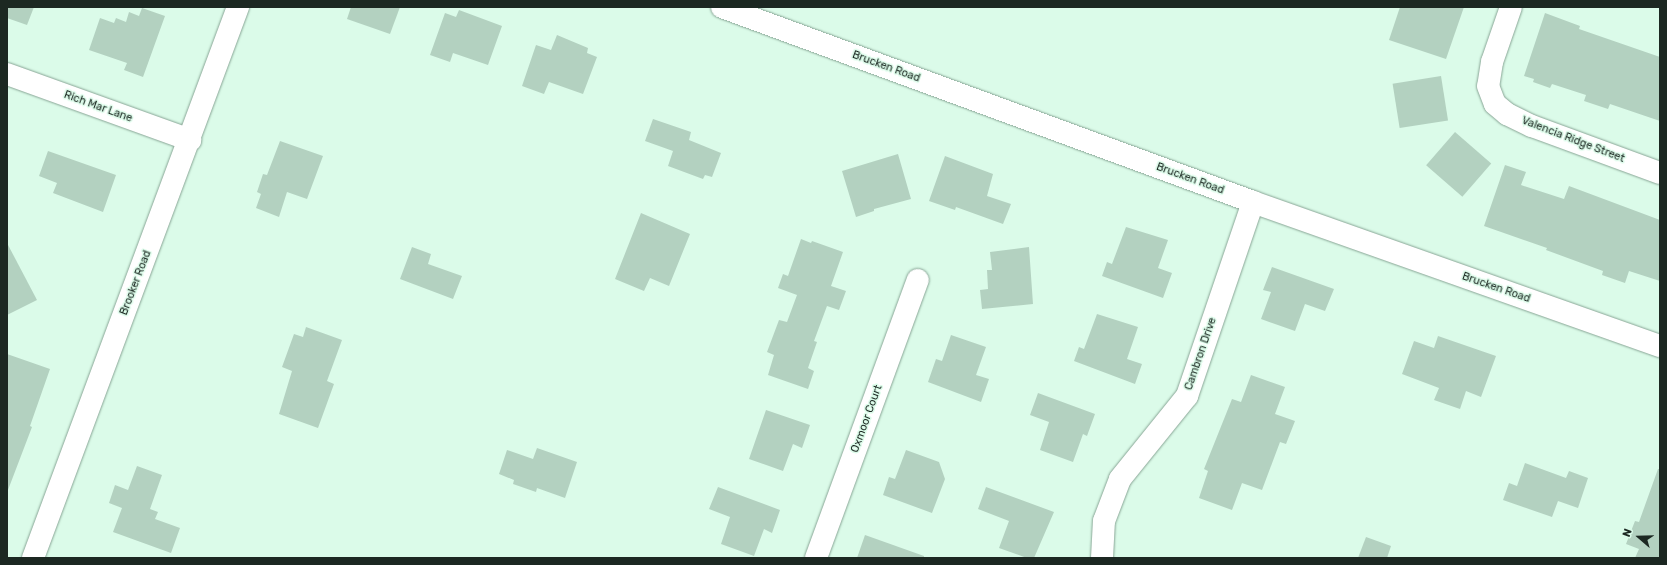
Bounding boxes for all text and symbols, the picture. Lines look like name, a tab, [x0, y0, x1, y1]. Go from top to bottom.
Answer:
street label: Brucken Road	[850, 49, 922, 85]
street label: Rich Mar Lane	[62, 88, 134, 126]
street label: Valencia Ridge Street	[1520, 114, 1626, 166]
street label: Brucken Road	[1154, 161, 1226, 197]
street label: Brooker Road	[118, 249, 154, 317]
street label: Brucken Road	[1460, 270, 1532, 306]
street label: Cambron Drive	[1182, 316, 1220, 392]
street label: Oxmoor Court	[849, 383, 885, 455]
north arrow	[1619, 517, 1659, 557]
text: N	[1620, 527, 1635, 539]

